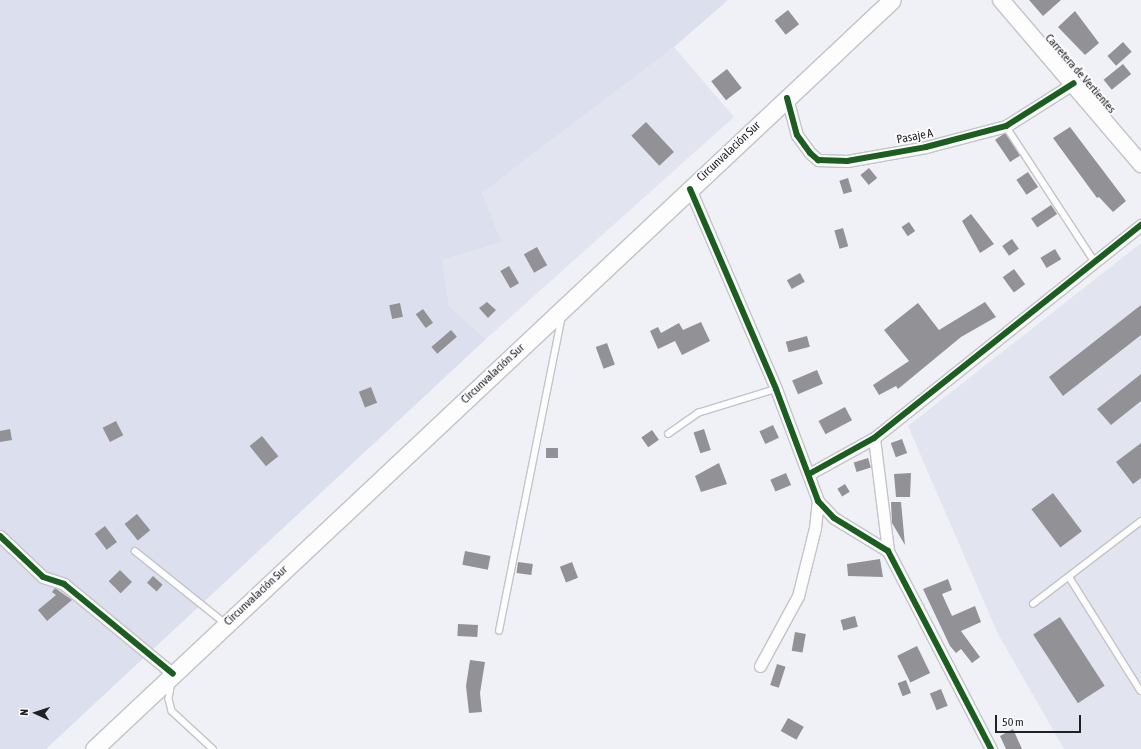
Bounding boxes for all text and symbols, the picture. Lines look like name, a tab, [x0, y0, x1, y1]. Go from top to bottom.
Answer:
street label: Carretera de Vertientes	[1042, 31, 1118, 117]
street label: Circunvalación Sur	[694, 119, 764, 185]
street label: Pasaje A	[896, 126, 934, 148]
street label: Circunvalación Sur	[458, 341, 528, 407]
street label: Circunvalación Sur	[221, 563, 291, 629]
north arrow	[16, 693, 56, 733]
scale bar	[997, 707, 1083, 733]
text: N	[18, 709, 30, 716]
text: 50 m	[1002, 715, 1024, 729]

